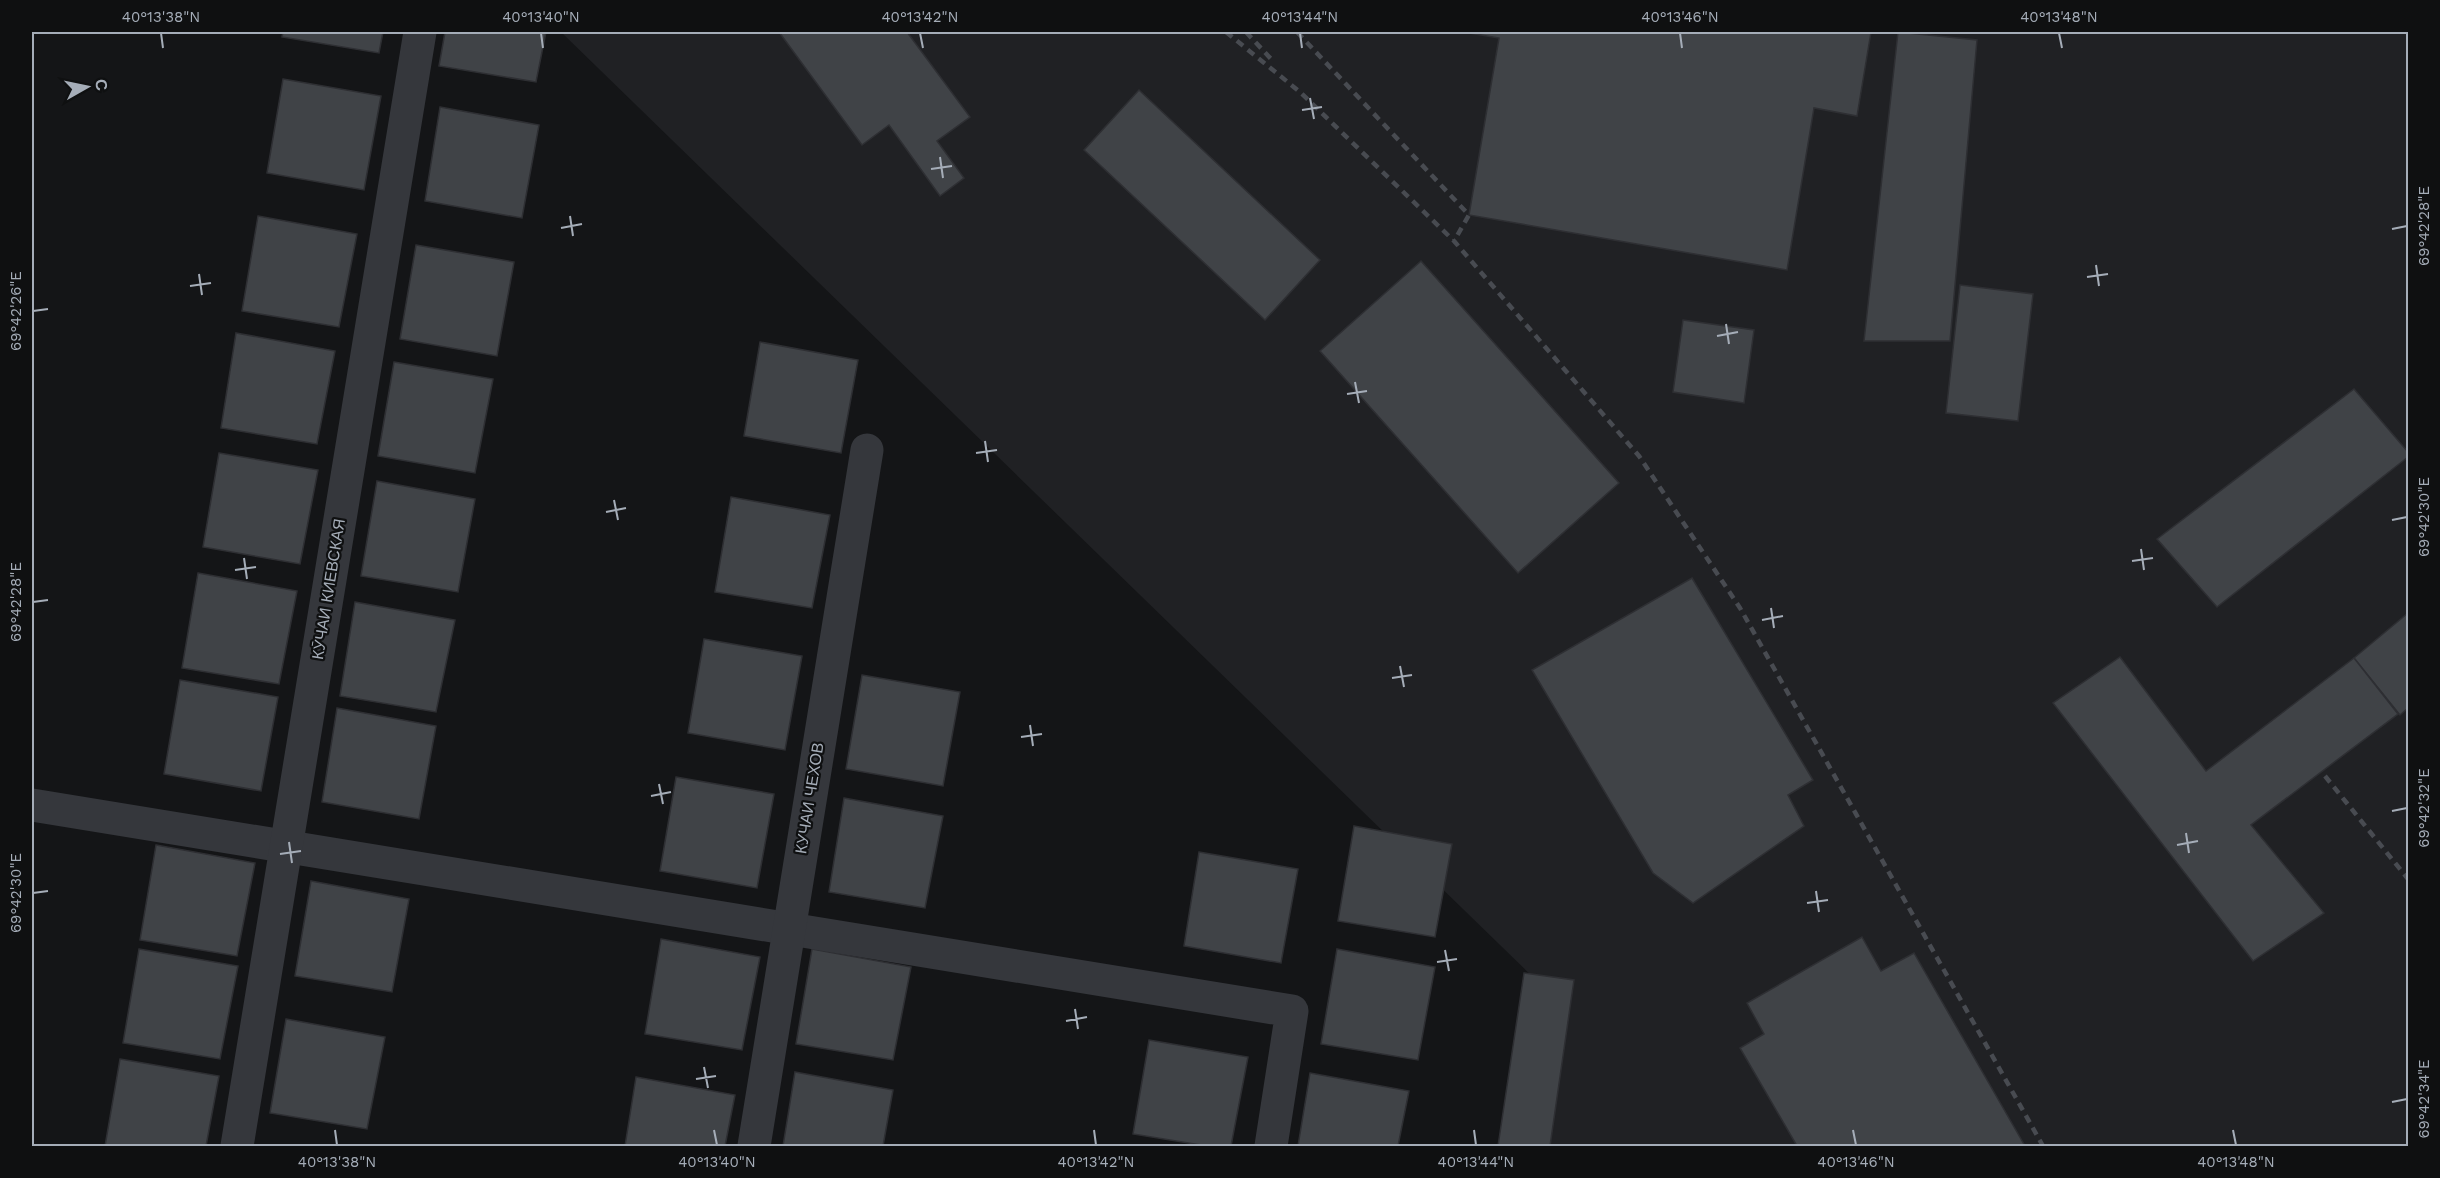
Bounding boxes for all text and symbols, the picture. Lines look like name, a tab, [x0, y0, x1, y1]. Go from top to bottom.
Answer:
text: 40°13'38"N	[122, 8, 200, 26]
text: 40°13'40"N	[502, 8, 580, 26]
text: 40°13'42"N	[881, 8, 959, 26]
text: 40°13'44"N	[1262, 8, 1338, 26]
text: 40°13'46"N	[1641, 8, 1719, 26]
text: 40°13'48"N	[2020, 8, 2098, 26]
north arrow	[57, 57, 117, 117]
text: С	[91, 78, 112, 92]
text: 69°42'28"E	[2415, 186, 2433, 266]
text: 69°42'26"E	[7, 271, 25, 351]
text: 69°42'30"E	[2415, 477, 2433, 557]
street label: КӮЧАИ КИЕВСКАЯ	[308, 517, 349, 661]
text: 69°42'28"E	[7, 562, 25, 642]
street label: КУЧАИ ЧЕХОВ	[791, 741, 828, 855]
text: 69°42'32"E	[2415, 768, 2433, 848]
text: 69°42'30"E	[7, 853, 25, 933]
text: 69°42'34"E	[2415, 1059, 2433, 1139]
text: 40°13'38"N	[298, 1153, 376, 1171]
text: 40°13'40"N	[678, 1153, 756, 1171]
text: 40°13'42"N	[1057, 1153, 1135, 1171]
text: 40°13'44"N	[1438, 1153, 1514, 1171]
text: 40°13'46"N	[1817, 1153, 1895, 1171]
text: 40°13'48"N	[2197, 1153, 2275, 1171]

